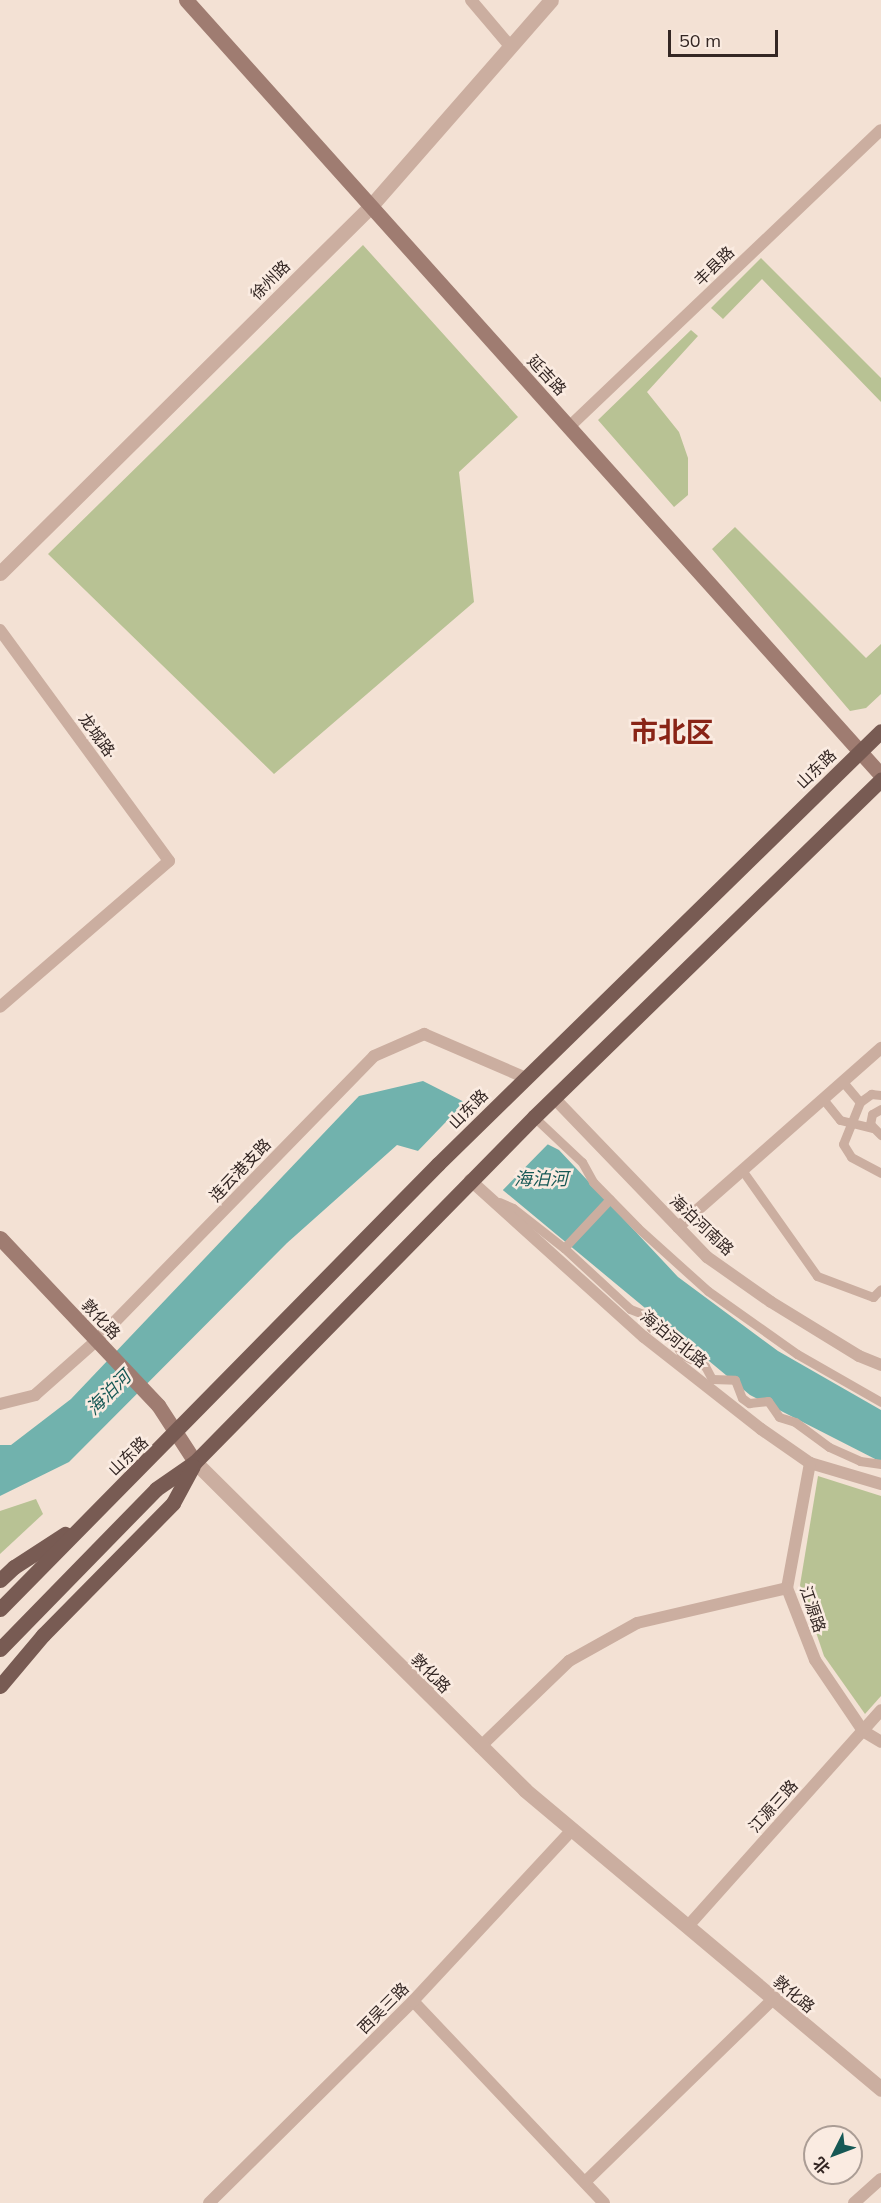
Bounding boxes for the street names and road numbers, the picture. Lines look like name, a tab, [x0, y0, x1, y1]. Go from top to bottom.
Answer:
street label: 丰县路	[690, 242, 738, 290]
street label: 徐州路	[246, 256, 294, 304]
street label: 延吉路	[524, 351, 570, 399]
street label: 龙城路·	[75, 709, 121, 763]
street label: 山东路	[792, 745, 840, 793]
street label: 山东路	[444, 1085, 492, 1133]
street label: 连云港支路	[205, 1135, 275, 1205]
street label: 海泊河南路	[666, 1191, 738, 1259]
street label: 敦化路	[78, 1295, 124, 1343]
street label: 海泊河北路	[637, 1306, 711, 1372]
street label: 山东路	[104, 1432, 152, 1480]
street label: 江源路	[796, 1583, 830, 1635]
street label: 敦化路	[407, 1649, 455, 1697]
street label: 江源三路	[744, 1776, 802, 1836]
street label: 敦化路	[769, 1971, 819, 2017]
street label: 西吴三路	[354, 1979, 412, 2037]

